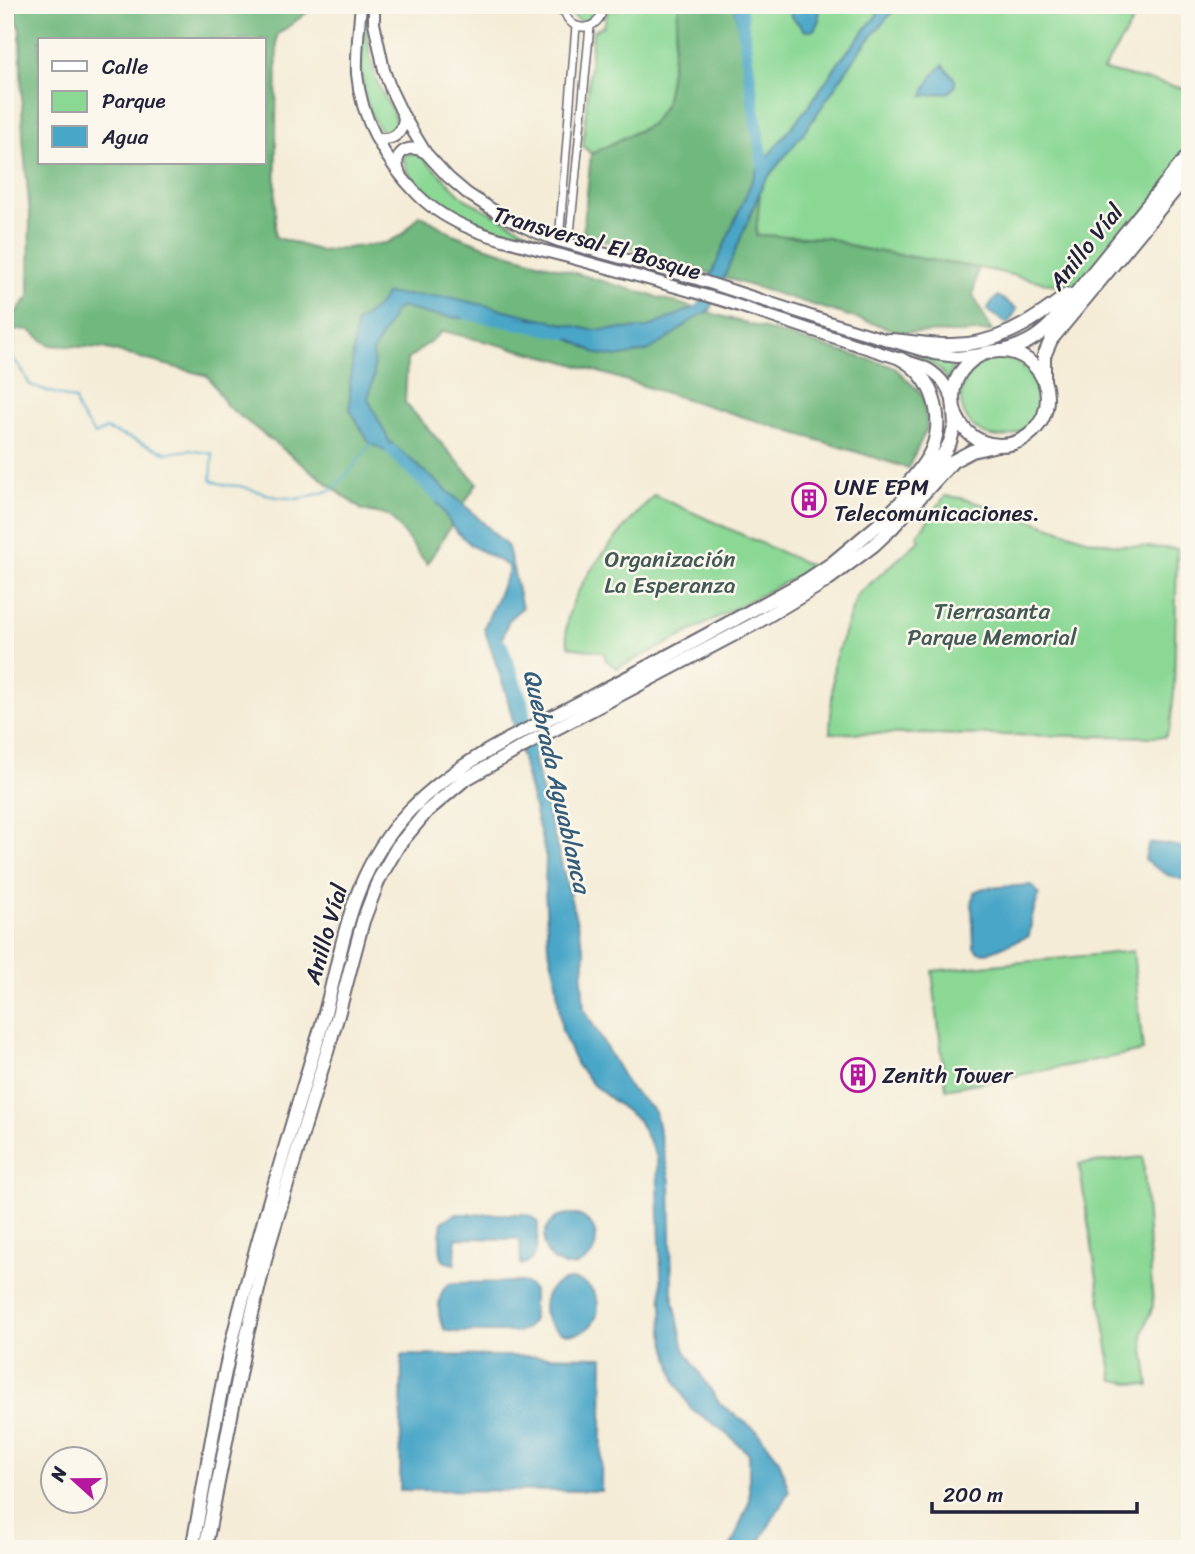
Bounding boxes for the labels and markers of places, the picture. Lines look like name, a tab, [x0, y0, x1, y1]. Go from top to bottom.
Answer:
place label: UNE EPM Telecomunicaciones.	[834, 467, 1040, 534]
building icon: UNE EPM Telecomunicaciones.	[790, 481, 828, 519]
place label: Zenith Tower	[882, 1055, 1014, 1096]
building icon: Zenith Tower	[839, 1056, 877, 1094]

